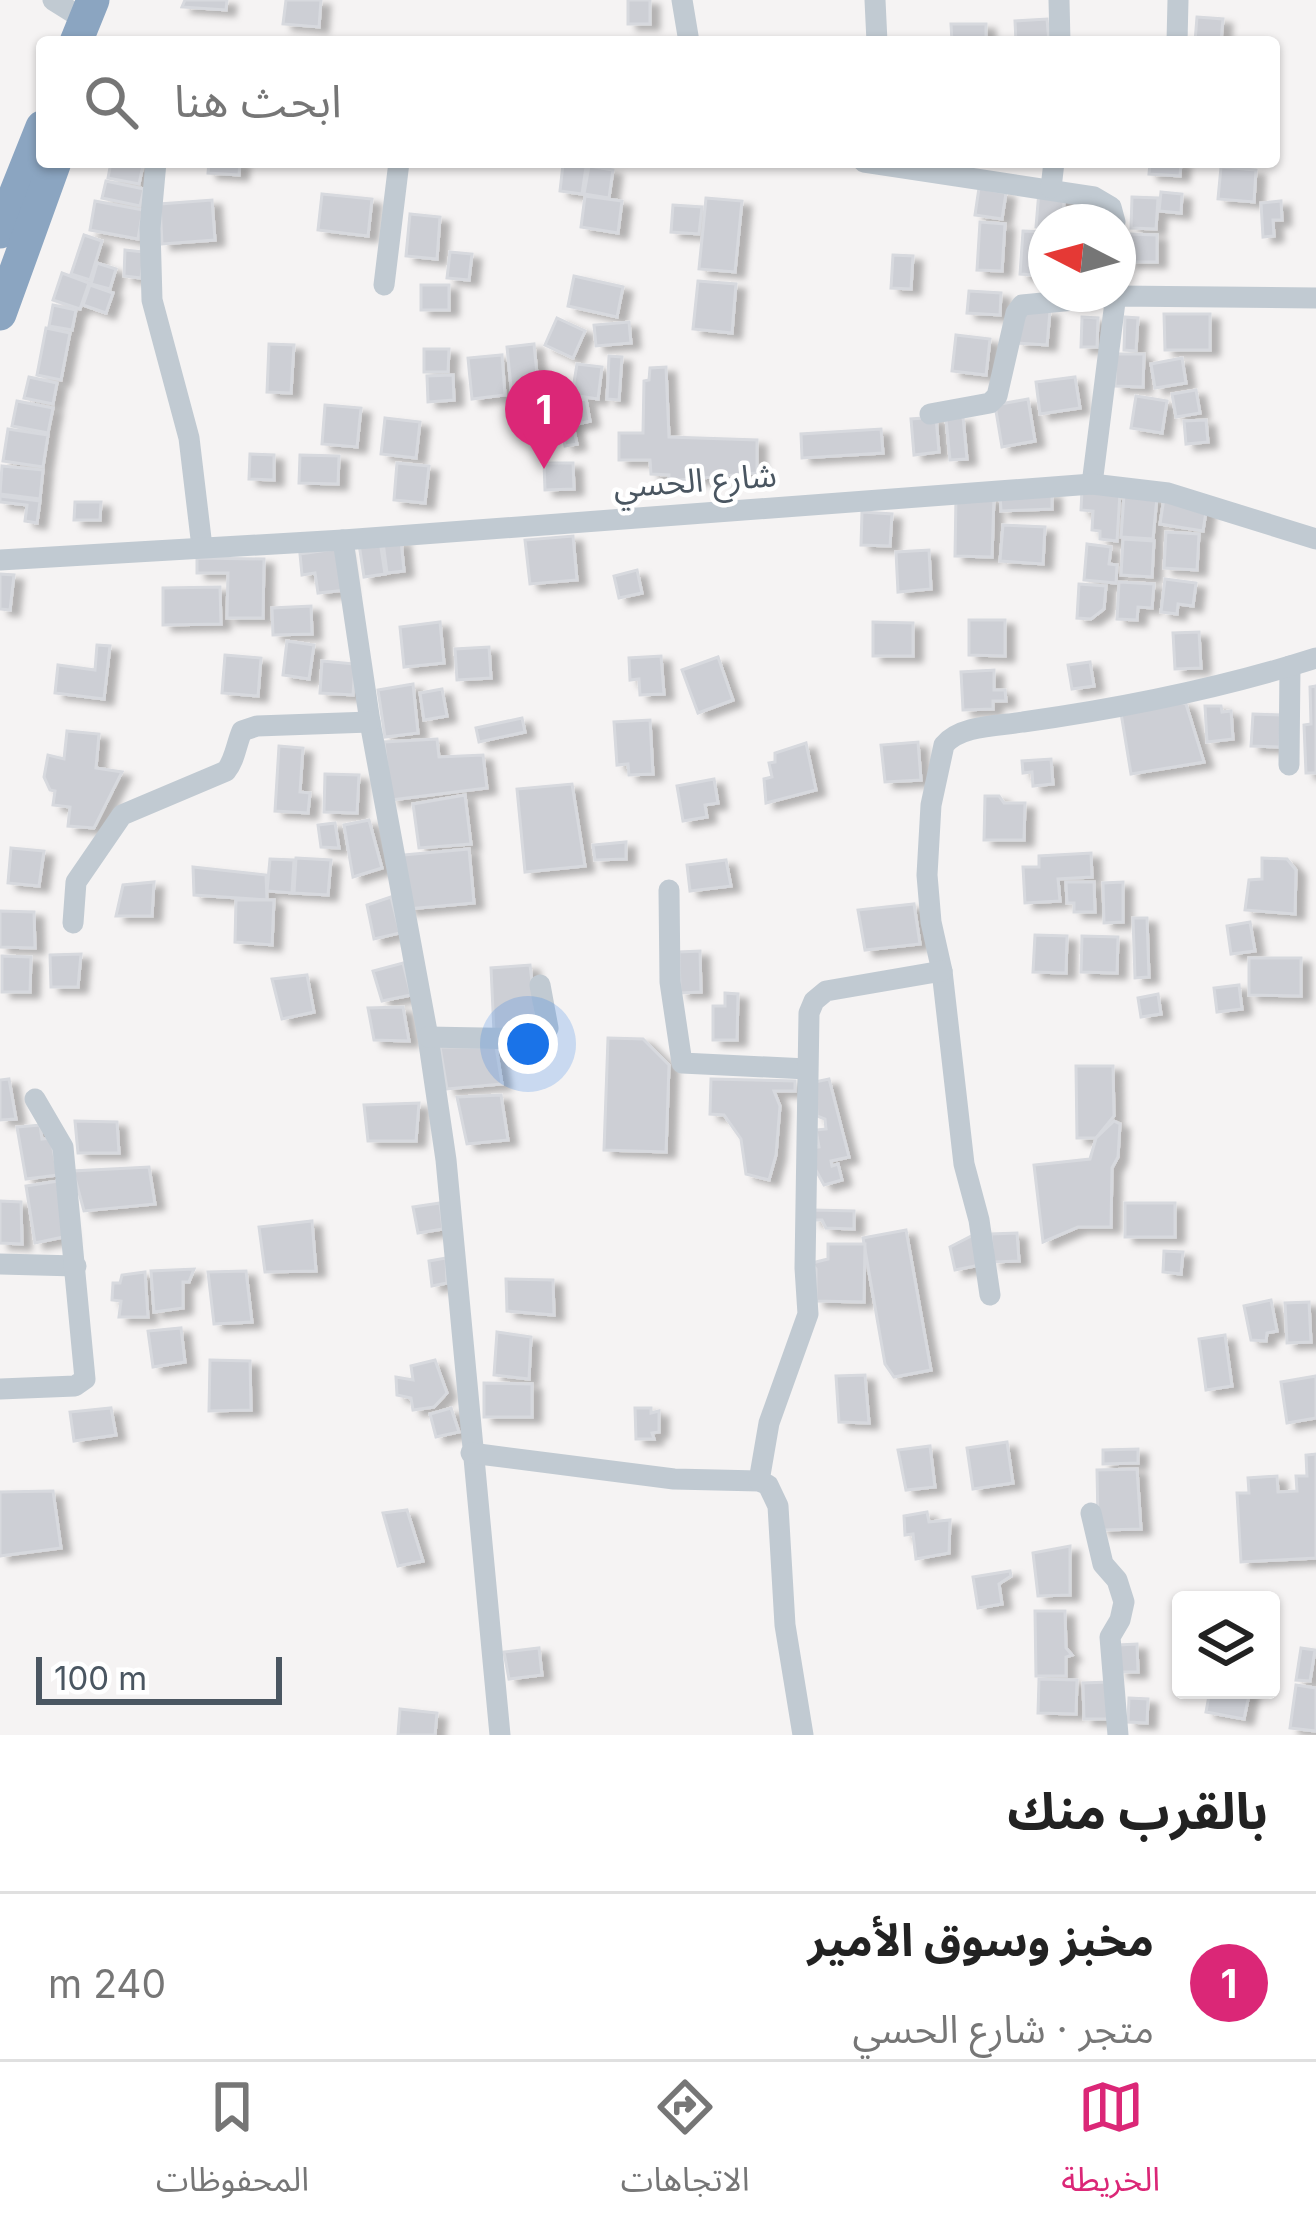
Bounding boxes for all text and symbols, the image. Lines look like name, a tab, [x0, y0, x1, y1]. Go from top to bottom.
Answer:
search box	[36, 36, 1280, 168]
icon: search	[78, 69, 144, 135]
text: ابحث هنا	[174, 73, 342, 128]
north arrow	[1028, 204, 1136, 312]
pin: 1	[505, 370, 583, 469]
street label: شارع الحسي	[612, 454, 778, 511]
your location	[498, 1014, 558, 1074]
map controls	[1172, 1591, 1280, 1699]
button: layers	[1172, 1591, 1280, 1699]
scale bar	[36, 1651, 282, 1704]
text: 100 m	[54, 1658, 147, 1698]
text: بالقرب منك	[1007, 1780, 1268, 1841]
text: مخبز وسوق الأمير	[808, 1912, 1154, 1967]
text: 240 m	[48, 1960, 166, 2007]
text: 1	[1221, 1960, 1237, 2007]
text: متجر · شارع الحسي	[852, 2005, 1154, 2052]
tab: المحفوظات	[156, 2074, 309, 2215]
tab: الاتجاهات	[621, 2074, 750, 2215]
tab: الخريطة	[1061, 2074, 1160, 2215]

